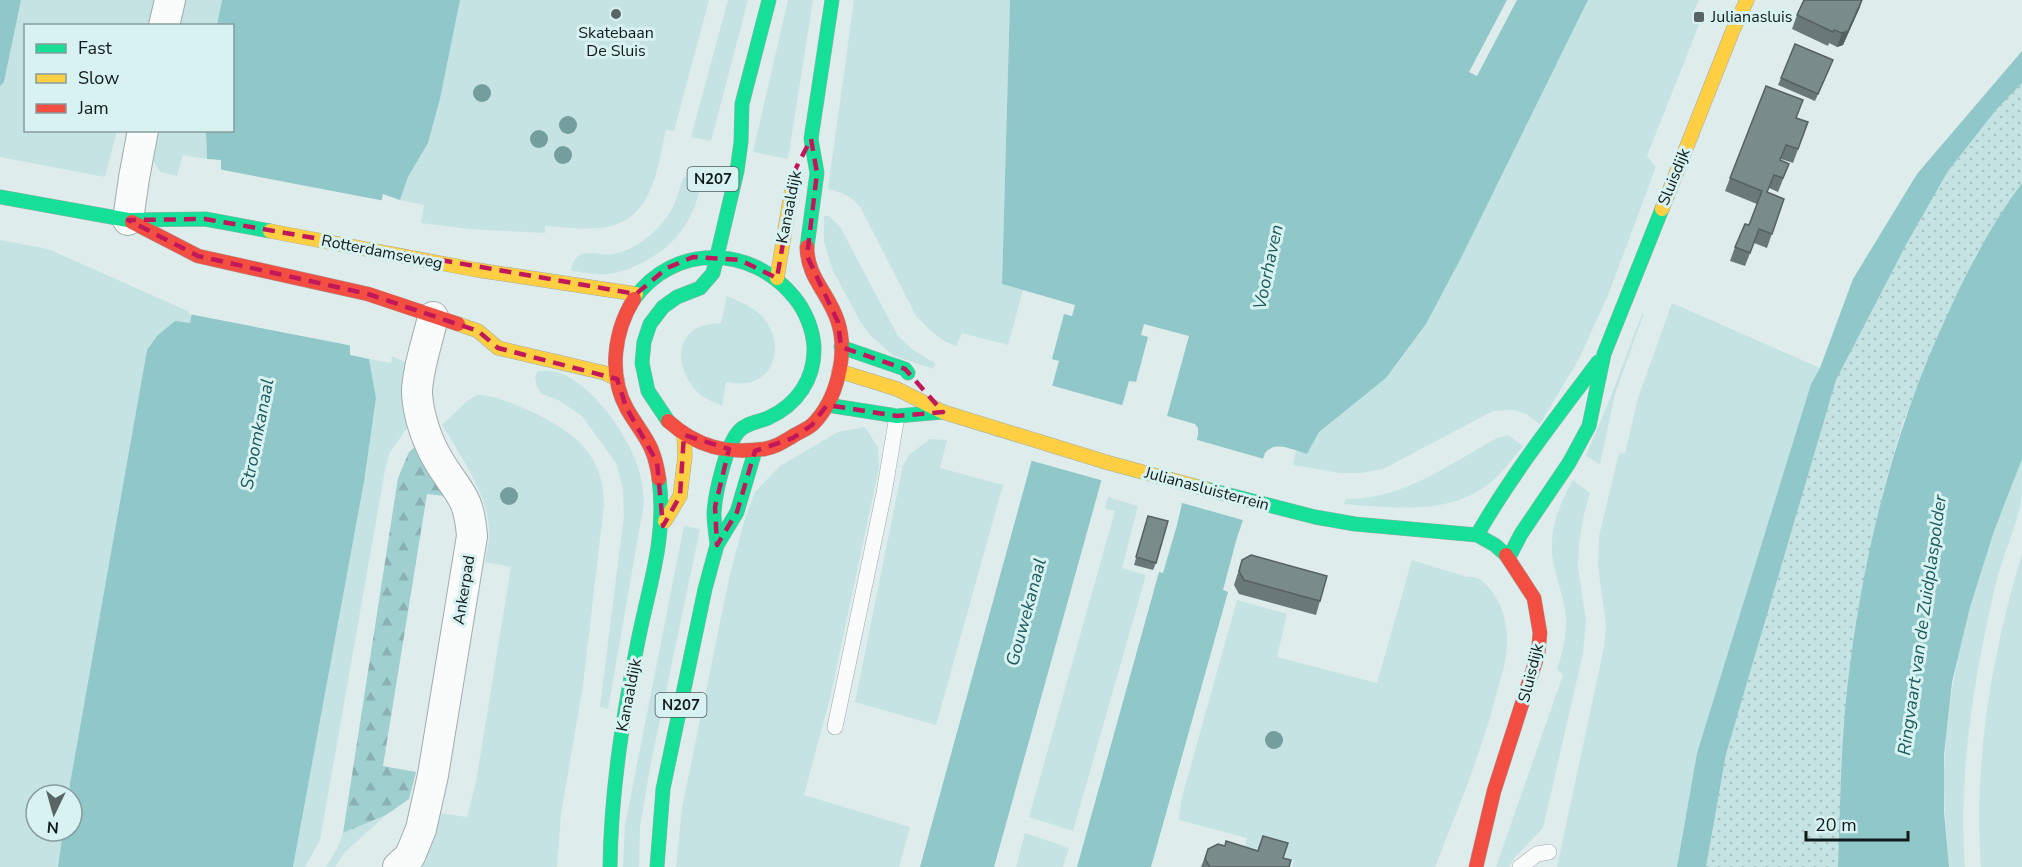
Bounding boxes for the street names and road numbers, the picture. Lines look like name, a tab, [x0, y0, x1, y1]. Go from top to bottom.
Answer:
street label: Sluisdijk	[1653, 144, 1696, 209]
road number: N207	[688, 167, 738, 191]
street label: Kanaaldijk	[771, 168, 807, 245]
street label: Rotterdamseweg	[319, 229, 445, 275]
street label: Julianasluisterrein	[1141, 462, 1272, 516]
street label: Ankerpad	[448, 554, 480, 626]
street label: Sluisdijk	[1513, 640, 1549, 705]
street label: Kanaaldijk	[611, 656, 647, 733]
road number: N207	[656, 693, 706, 717]

